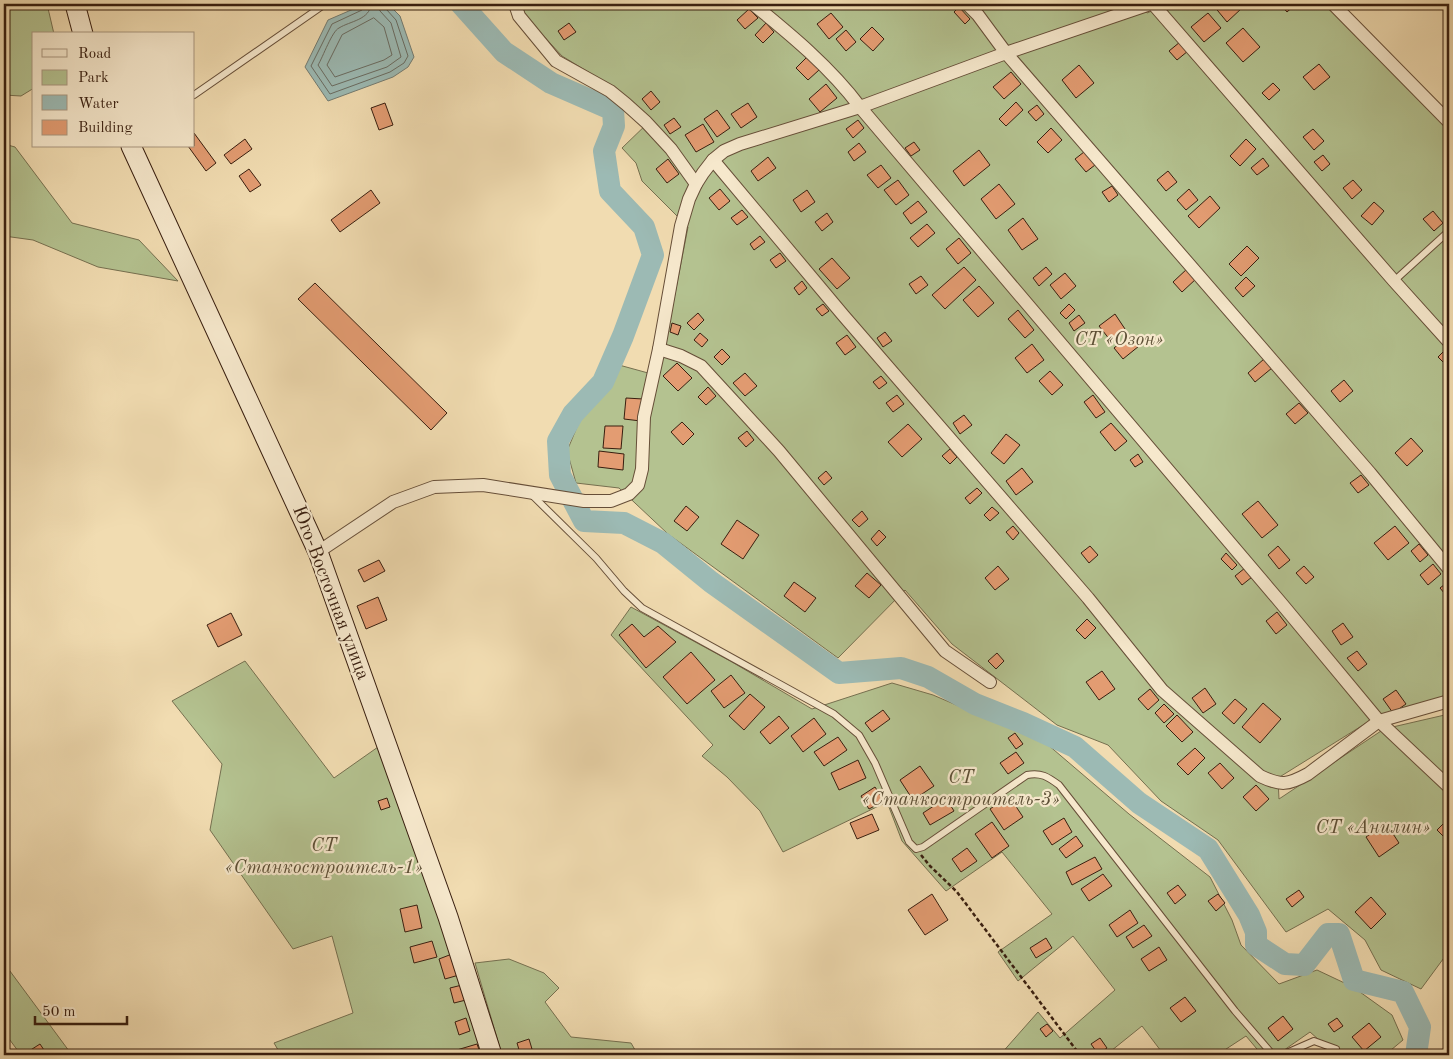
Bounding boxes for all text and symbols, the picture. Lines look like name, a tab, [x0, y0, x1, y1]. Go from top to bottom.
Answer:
legend	[32, 32, 195, 148]
text: Road	[78, 47, 112, 62]
text: Park	[78, 71, 109, 86]
text: Water	[78, 97, 119, 112]
text: Building	[78, 121, 133, 136]
park label: СТ «Озон»	[1075, 331, 1163, 350]
street label: Юго-Восточная улица	[288, 503, 372, 683]
park label: СТ «Станкостроитель-3»	[862, 769, 1060, 810]
park label: СТ «Анилин»	[1316, 819, 1430, 838]
park label: СТ «Станкостроитель-1»	[225, 837, 423, 878]
scale bar	[35, 994, 128, 1026]
text: 50 m	[42, 1005, 76, 1020]

